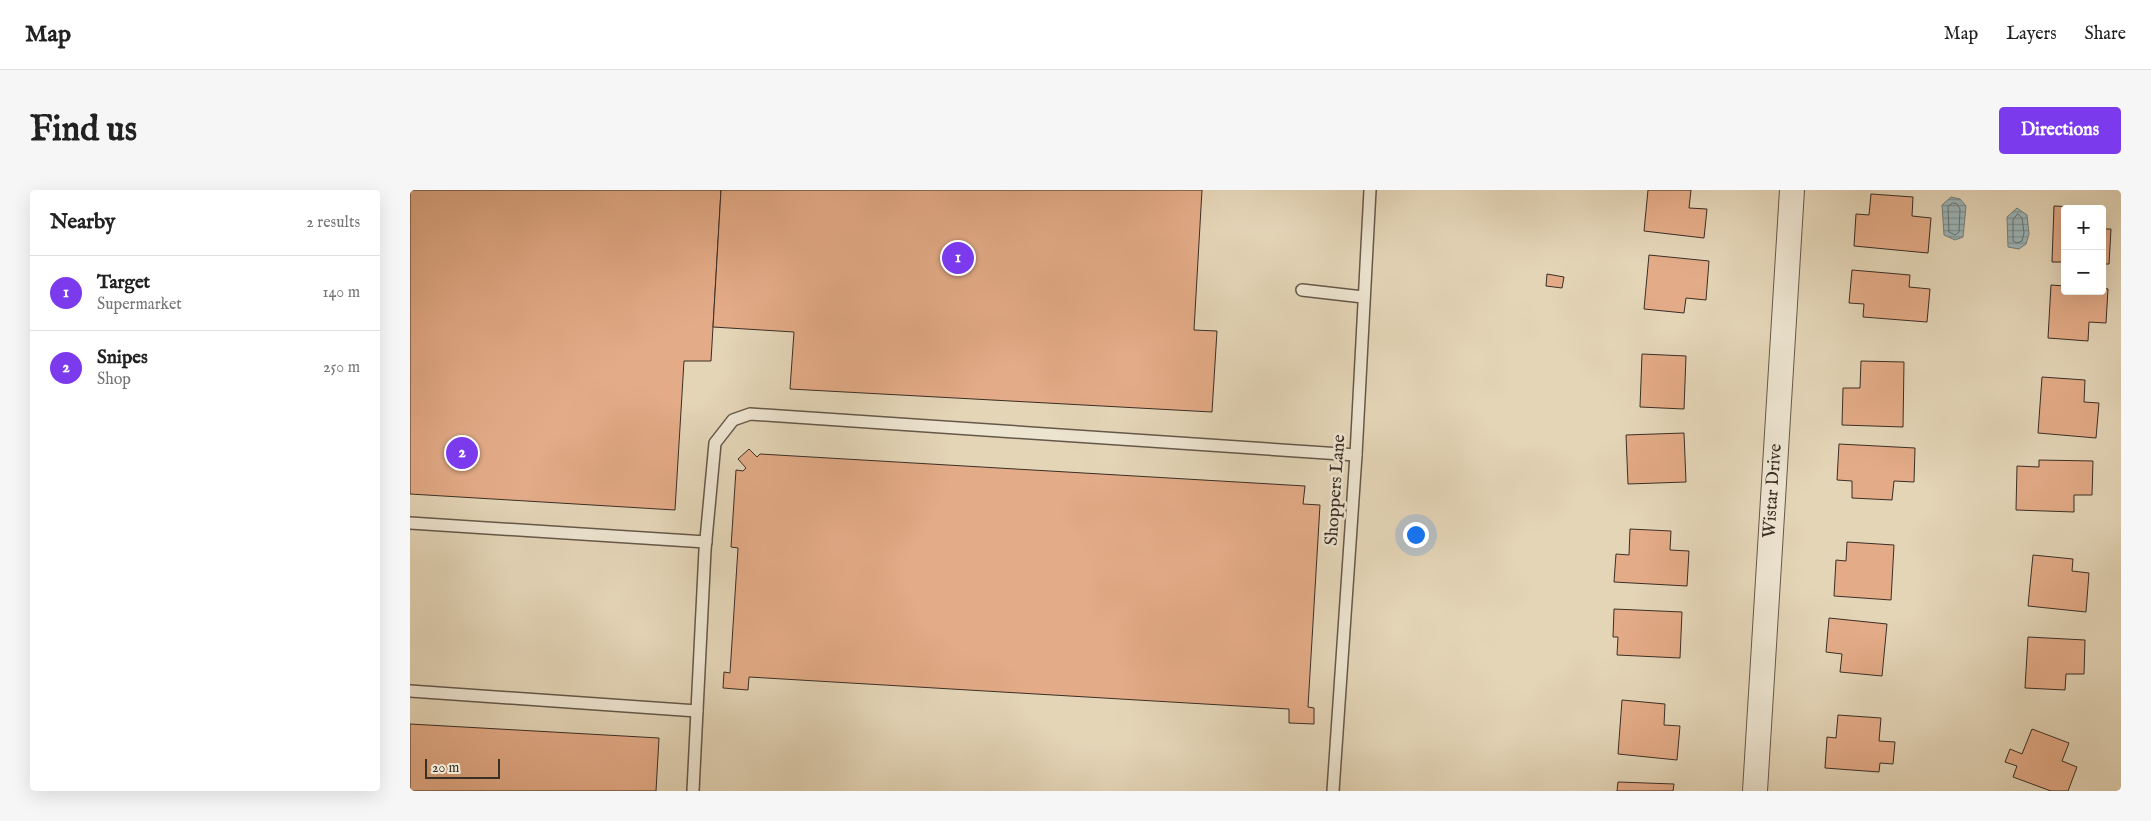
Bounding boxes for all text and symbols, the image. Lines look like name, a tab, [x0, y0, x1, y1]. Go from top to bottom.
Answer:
text: Map	[25, 19, 71, 50]
text: Map	[1944, 23, 1978, 46]
text: Layers	[2006, 23, 2057, 46]
text: Share	[2085, 23, 2126, 46]
button: Directions	[1999, 107, 2121, 154]
text: Find us	[30, 108, 137, 153]
map controls	[2061, 205, 2106, 295]
button: +	[2061, 205, 2106, 250]
text: Nearby	[50, 209, 115, 236]
text: 2 results	[306, 213, 360, 233]
pin: 1	[942, 239, 974, 277]
button: −	[2061, 250, 2106, 295]
text: Target	[97, 271, 150, 295]
text: 1	[63, 283, 69, 303]
text: 140 m	[322, 283, 360, 303]
text: Supermarket	[97, 295, 182, 315]
text: Snipes	[97, 346, 148, 370]
text: 2	[62, 358, 70, 378]
text: 250 m	[323, 358, 360, 378]
text: Shop	[97, 370, 131, 390]
pin: 2	[446, 434, 478, 472]
street label: Shoppers Lane	[1321, 434, 1351, 546]
street label: Wistar Drive	[1758, 443, 1788, 539]
your location	[1403, 522, 1429, 548]
scale bar	[425, 756, 500, 779]
text: 20 m	[432, 759, 459, 777]

